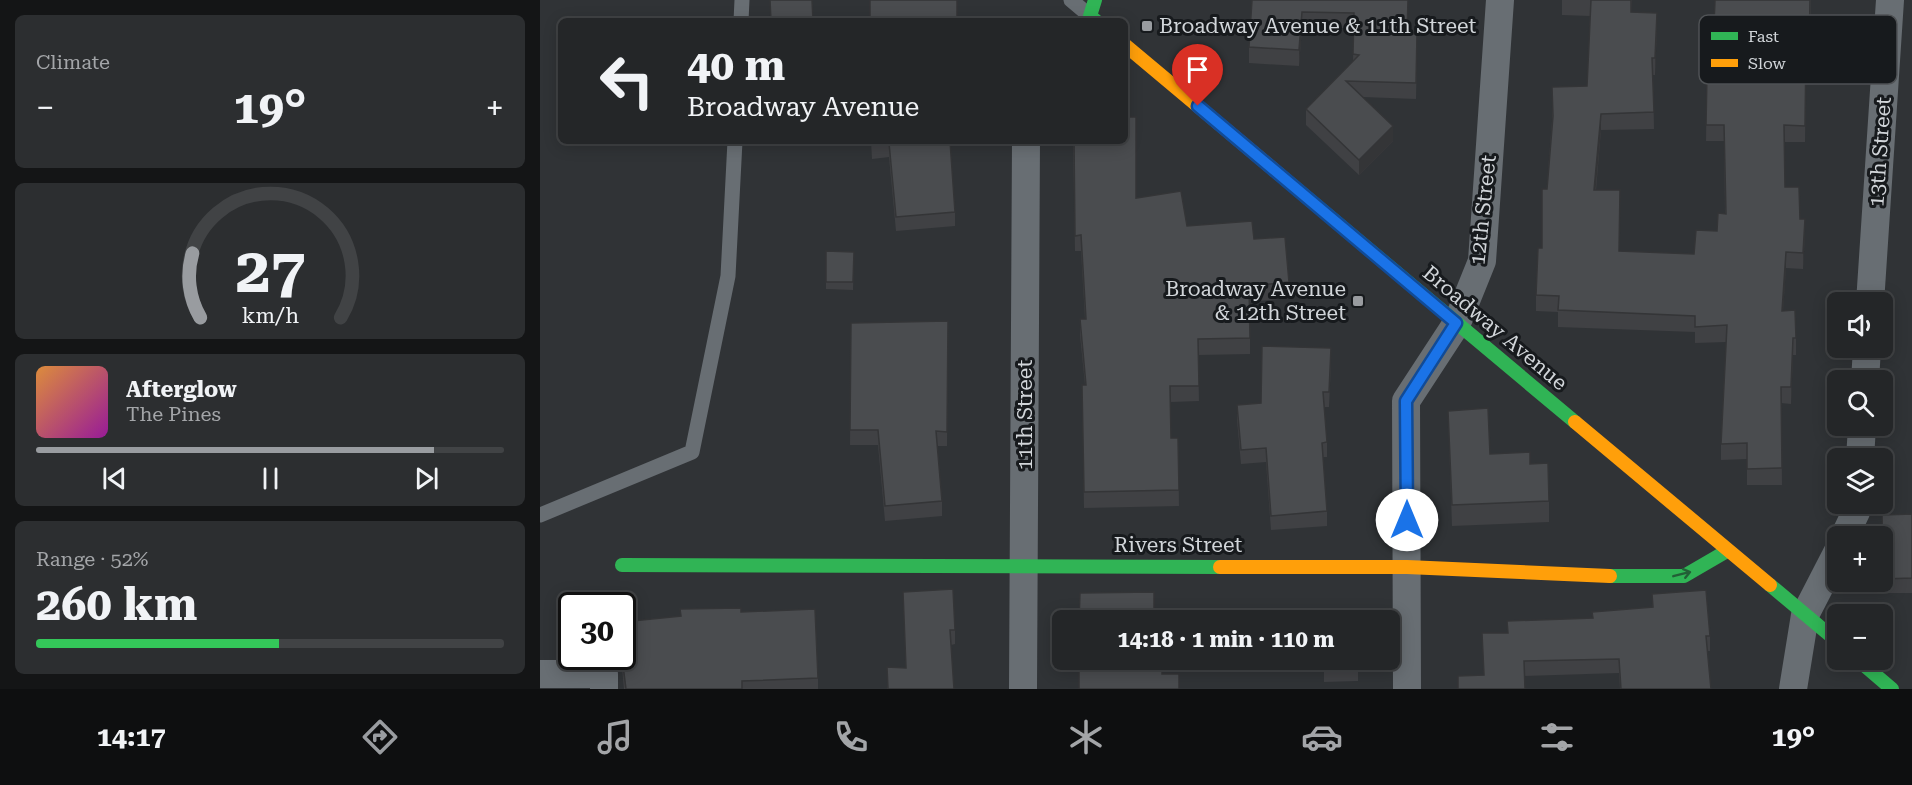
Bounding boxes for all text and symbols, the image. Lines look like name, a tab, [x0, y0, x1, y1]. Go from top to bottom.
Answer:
place label: Broadway Avenue & 11th Street	[1159, 14, 1477, 38]
legend	[1699, 15, 1897, 84]
marker: Broadway Avenue & 11th Street	[1140, 19, 1154, 33]
text: Fast	[1748, 27, 1779, 46]
text: 40 m	[687, 41, 785, 90]
icon: left	[588, 42, 666, 120]
pin	[1172, 44, 1223, 106]
text: Climate	[36, 50, 110, 74]
icon: arrive	[1181, 53, 1214, 86]
text: Slow	[1748, 54, 1786, 73]
text: 19°	[234, 81, 306, 134]
text: −	[36, 88, 54, 127]
text: +	[486, 88, 504, 127]
text: Broadway Avenue	[687, 91, 919, 123]
street label: 13th Street	[1864, 96, 1896, 208]
street label: 12th Street	[1465, 154, 1501, 266]
text: 27	[235, 234, 305, 307]
street label: Broadway Avenue	[1418, 261, 1572, 395]
place label: Broadway Avenue & 12th Street	[1165, 277, 1346, 325]
map controls	[1827, 292, 1893, 670]
button: sound	[1827, 292, 1893, 358]
marker: Broadway Avenue & 12th Street	[1351, 294, 1365, 308]
text: km/h	[241, 303, 299, 328]
street label: 11th Street	[1013, 360, 1037, 470]
button: search	[1827, 370, 1893, 436]
text: Afterglow	[126, 377, 237, 402]
text: The Pines	[126, 402, 221, 426]
button: layers	[1827, 448, 1893, 514]
icon: previous	[98, 462, 131, 495]
icon: pause	[254, 462, 287, 495]
icon: next	[410, 462, 443, 495]
position arrow	[1375, 488, 1439, 552]
button: +	[1827, 526, 1893, 592]
street label: Rivers Street	[1114, 533, 1243, 557]
text: Range · 52%	[36, 547, 148, 571]
one-way arrow	[1672, 567, 1691, 579]
text: 260 km	[36, 578, 197, 631]
speed limit sign: 30	[558, 592, 636, 670]
button: −	[1827, 604, 1893, 670]
text: 14:18 · 1 min · 110 m	[1117, 627, 1335, 652]
icon: directions	[359, 716, 401, 758]
icon: music	[594, 716, 636, 758]
icon: phone	[830, 716, 872, 758]
icon: climate	[1065, 716, 1107, 758]
icon: car	[1301, 716, 1343, 758]
icon: filters	[1536, 716, 1578, 758]
text: 14:17	[97, 721, 166, 753]
text: 19°	[1772, 721, 1815, 753]

